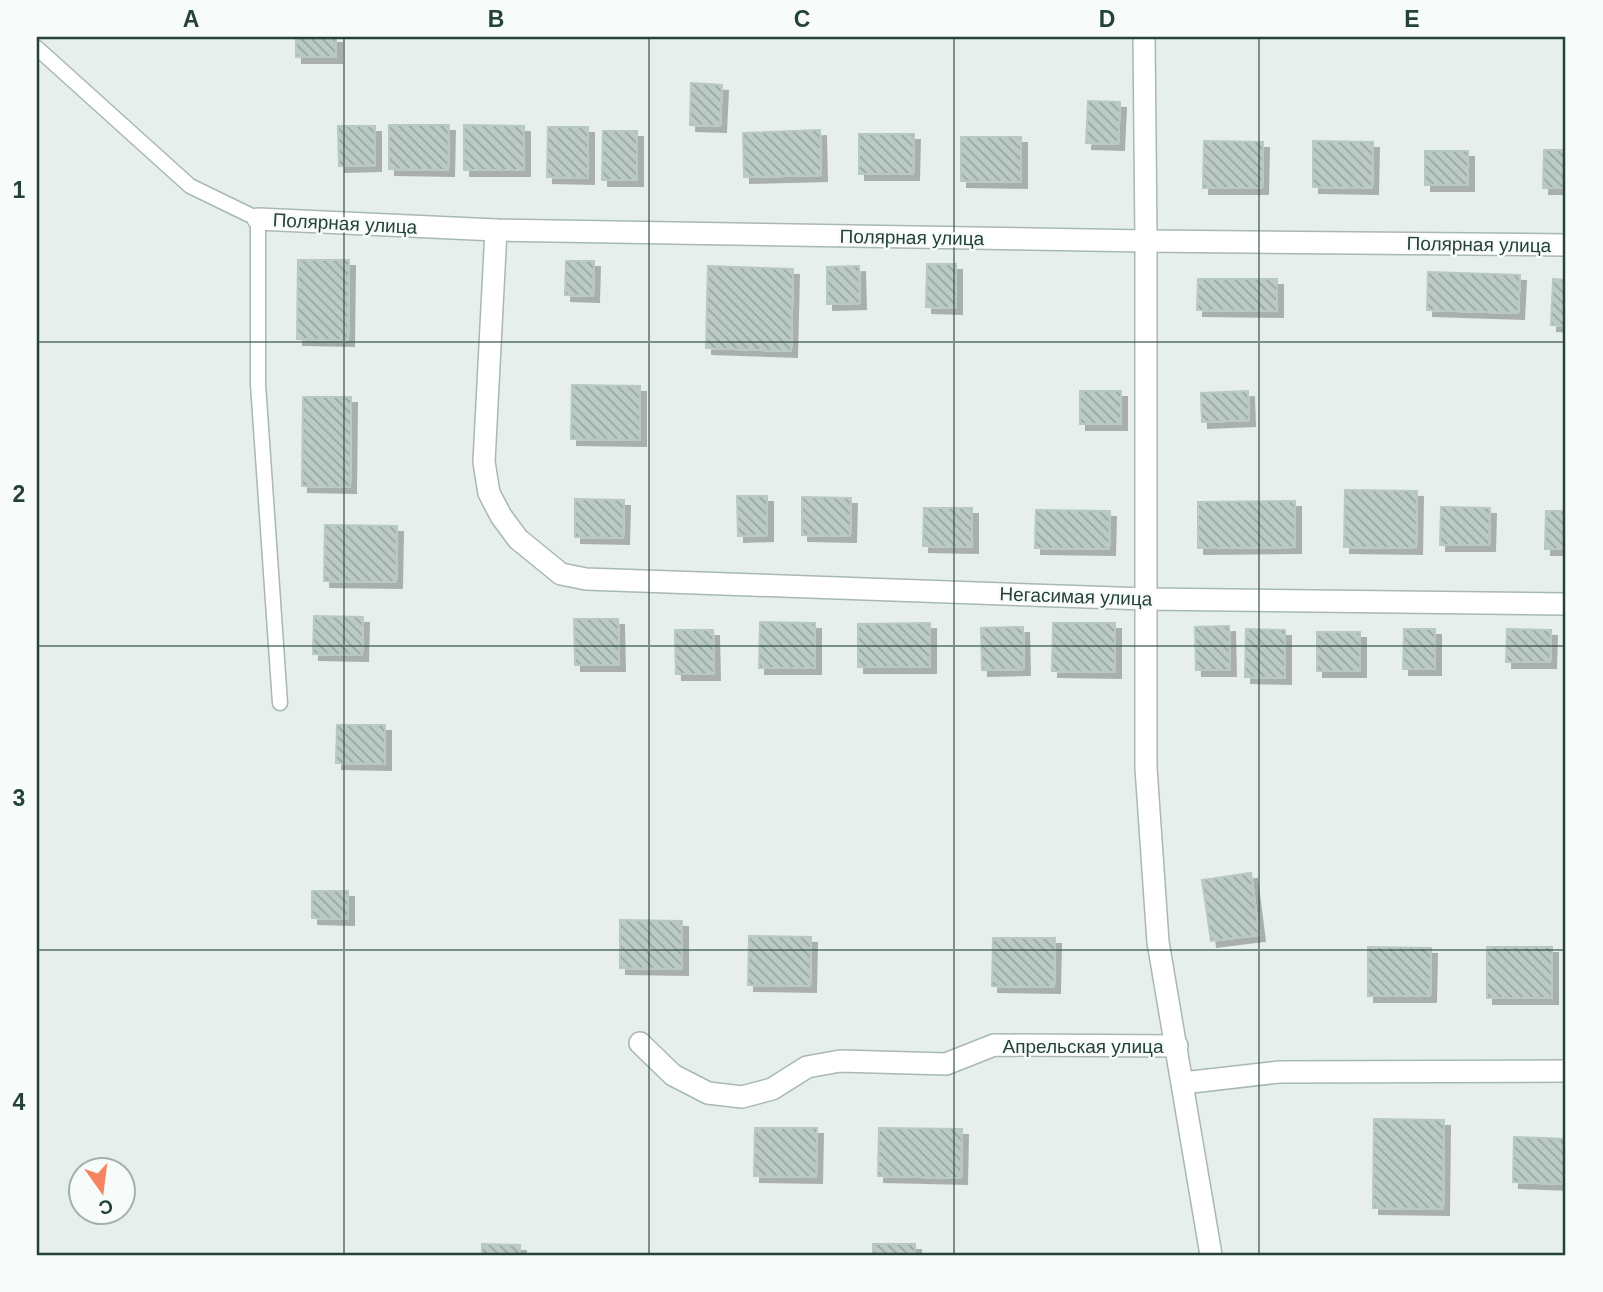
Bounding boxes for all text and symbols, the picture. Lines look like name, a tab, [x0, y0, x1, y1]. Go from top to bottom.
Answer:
text: A	[183, 6, 199, 32]
text: B	[488, 6, 504, 32]
text: C	[794, 6, 810, 32]
text: D	[1099, 6, 1115, 32]
text: E	[1404, 6, 1420, 32]
text: 1	[13, 177, 26, 203]
street label: Полярная улица	[272, 209, 418, 238]
street label: Полярная улица	[840, 226, 985, 249]
street label: Полярная улица	[1407, 233, 1552, 256]
text: 2	[13, 481, 25, 507]
street label: Негасимая улица	[999, 583, 1153, 610]
text: 3	[13, 785, 25, 811]
street label: Апрельская улица	[1002, 1036, 1164, 1057]
text: 4	[13, 1089, 26, 1115]
north arrow	[66, 1156, 136, 1226]
text: С	[97, 1195, 115, 1219]

